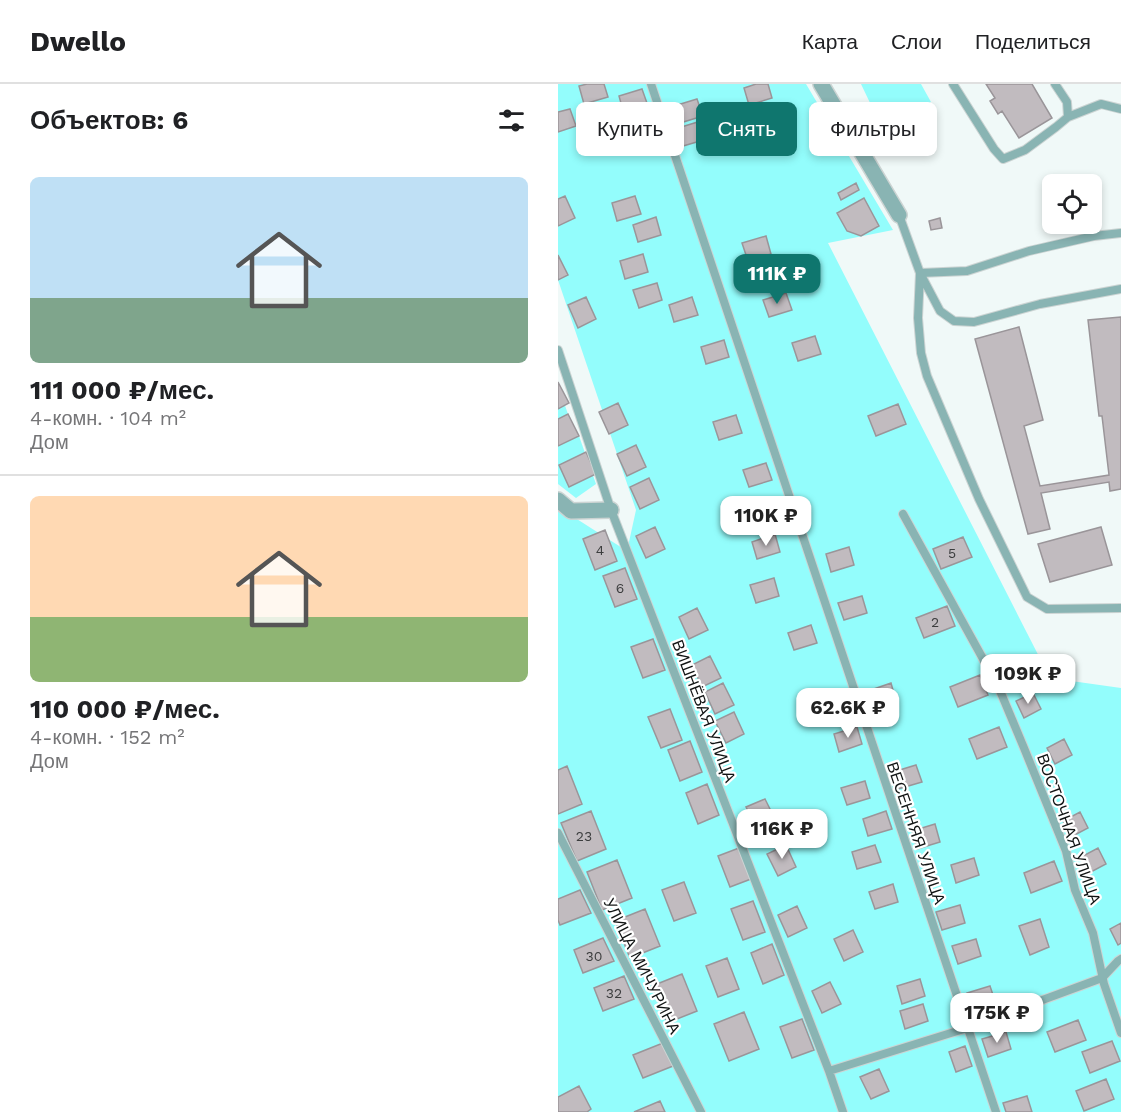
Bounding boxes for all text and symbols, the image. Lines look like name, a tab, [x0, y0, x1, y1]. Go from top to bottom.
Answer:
text: Dwello	[30, 25, 126, 58]
text: Карта	[802, 29, 858, 54]
text: Слои	[891, 29, 942, 54]
text: Поделиться	[975, 29, 1091, 54]
chip: Купить	[576, 102, 684, 156]
chip: Снять	[696, 102, 797, 156]
chip: Фильтры	[809, 102, 937, 156]
icon: filters	[495, 104, 528, 137]
text: Объектов: 6	[30, 105, 188, 135]
map controls	[1042, 174, 1102, 234]
button: locate	[1042, 174, 1102, 234]
icon: home	[225, 216, 333, 324]
pin: 111K ₽	[728, 254, 826, 305]
text: 111K ₽	[747, 261, 807, 285]
text: 111 000 ₽/мес.	[30, 375, 214, 405]
text: 4-комн. · 104 m²	[30, 406, 186, 430]
text: Дом	[30, 430, 69, 454]
pin: 110K ₽	[717, 496, 815, 547]
text: 110K ₽	[734, 503, 798, 527]
icon: home	[225, 535, 333, 643]
house number: 4	[596, 542, 604, 558]
house number: 5	[948, 545, 956, 561]
house number: 6	[616, 580, 624, 596]
house number: 2	[931, 614, 939, 630]
street label: ВИШНЁВАЯ УЛИЦА	[668, 637, 740, 785]
pin: 109K ₽	[979, 654, 1077, 705]
text: 109K ₽	[994, 661, 1062, 685]
pin: 62.6K ₽	[793, 688, 903, 739]
text: 110 000 ₽/мес.	[30, 694, 220, 724]
text: 62.6K ₽	[810, 695, 886, 719]
text: 4-комн. · 152 m²	[30, 725, 185, 749]
text: Дом	[30, 749, 69, 773]
street label: ВОСТОЧНАЯ УЛИЦА	[1033, 751, 1105, 907]
street label: ВЕСЕННЯЯ УЛИЦА	[883, 759, 949, 907]
pin: 116K ₽	[733, 809, 831, 860]
text: 116K ₽	[751, 816, 813, 840]
house number: 23	[576, 828, 592, 844]
street label: УЛИЦА МИЧУРИНА	[600, 895, 685, 1037]
house number: 30	[586, 948, 602, 964]
house number: 32	[606, 985, 622, 1001]
pin: 175K ₽	[948, 993, 1046, 1044]
text: 175K ₽	[964, 1000, 1030, 1024]

